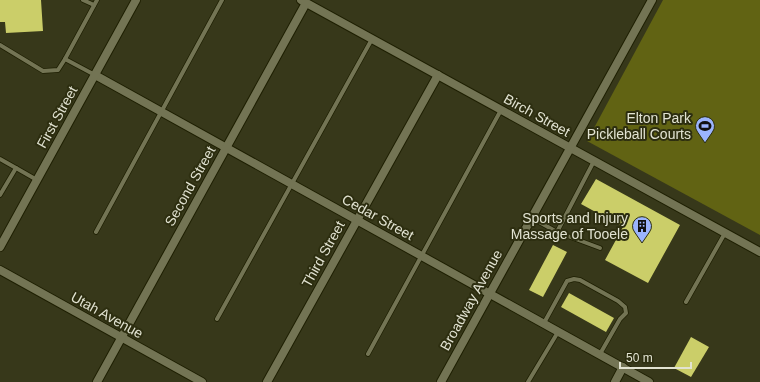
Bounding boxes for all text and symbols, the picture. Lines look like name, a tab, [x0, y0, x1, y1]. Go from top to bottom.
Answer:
street label: First Street	[33, 83, 81, 151]
street label: Birch Street	[501, 90, 573, 140]
place label: Elton Park Pickleball Courts	[587, 110, 692, 142]
sports icon: Elton Park Pickleball Courts	[694, 115, 716, 143]
street label: Second Street	[161, 143, 219, 229]
street label: Cedar Street	[339, 191, 417, 243]
place label: Sports and Injury Massage of Tooele	[511, 210, 628, 242]
building icon: Sports and Injury Massage of Tooele	[631, 215, 653, 243]
street label: Third Street	[298, 218, 348, 290]
street label: Broadway Avenue	[437, 247, 505, 353]
street label: Utah Avenue	[68, 289, 146, 341]
scale bar	[620, 344, 691, 370]
text: 50 m	[626, 351, 653, 365]

